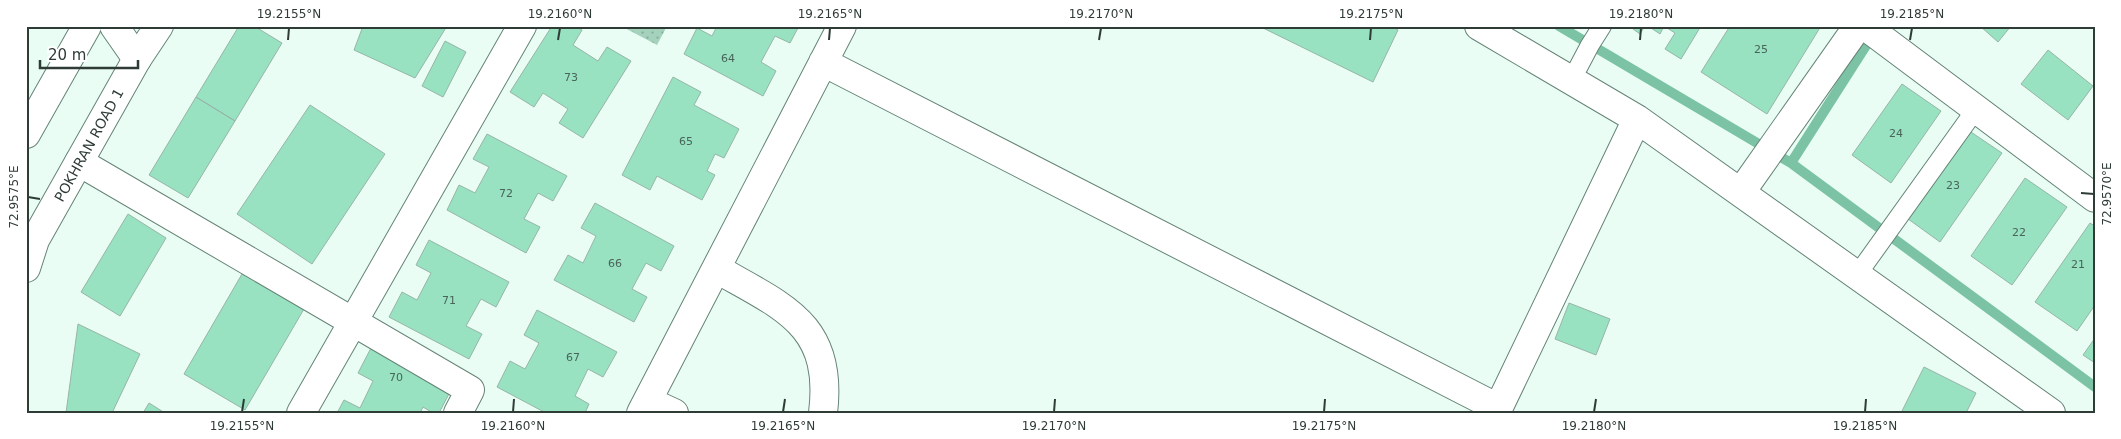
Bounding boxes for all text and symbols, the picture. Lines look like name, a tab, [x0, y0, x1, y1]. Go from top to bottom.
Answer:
text: 19.2155°N	[257, 7, 321, 21]
text: 19.2160°N	[528, 7, 592, 21]
text: 19.2165°N	[798, 7, 862, 21]
text: 19.2170°N	[1069, 7, 1133, 21]
text: 19.2175°N	[1339, 7, 1403, 21]
text: 19.2180°N	[1609, 7, 1673, 21]
text: 19.2185°N	[1880, 7, 1944, 21]
scale bar	[40, 38, 138, 70]
house number: 25	[1754, 43, 1768, 56]
text: 20 m	[48, 46, 86, 64]
house number: 64	[721, 52, 735, 65]
house number: 73	[564, 71, 578, 84]
street label: POKHRAN ROAD 1	[51, 86, 127, 204]
house number: 24	[1889, 127, 1903, 140]
house number: 65	[679, 135, 693, 148]
text: 72.9570°E	[2100, 162, 2114, 226]
text: 72.9575°E	[7, 165, 21, 229]
house number: 23	[1946, 179, 1960, 192]
house number: 72	[499, 187, 513, 200]
house number: 22	[2012, 226, 2026, 239]
house number: 66	[608, 257, 622, 270]
house number: 21	[2071, 258, 2085, 271]
house number: 71	[442, 294, 456, 307]
house number: 67	[566, 351, 580, 364]
house number: 70	[389, 371, 403, 384]
text: 19.2155°N	[210, 419, 274, 433]
text: 19.2160°N	[481, 419, 545, 433]
text: 19.2165°N	[751, 419, 815, 433]
text: 19.2170°N	[1022, 419, 1086, 433]
text: 19.2175°N	[1292, 419, 1356, 433]
text: 19.2180°N	[1562, 419, 1626, 433]
text: 19.2185°N	[1833, 419, 1897, 433]

